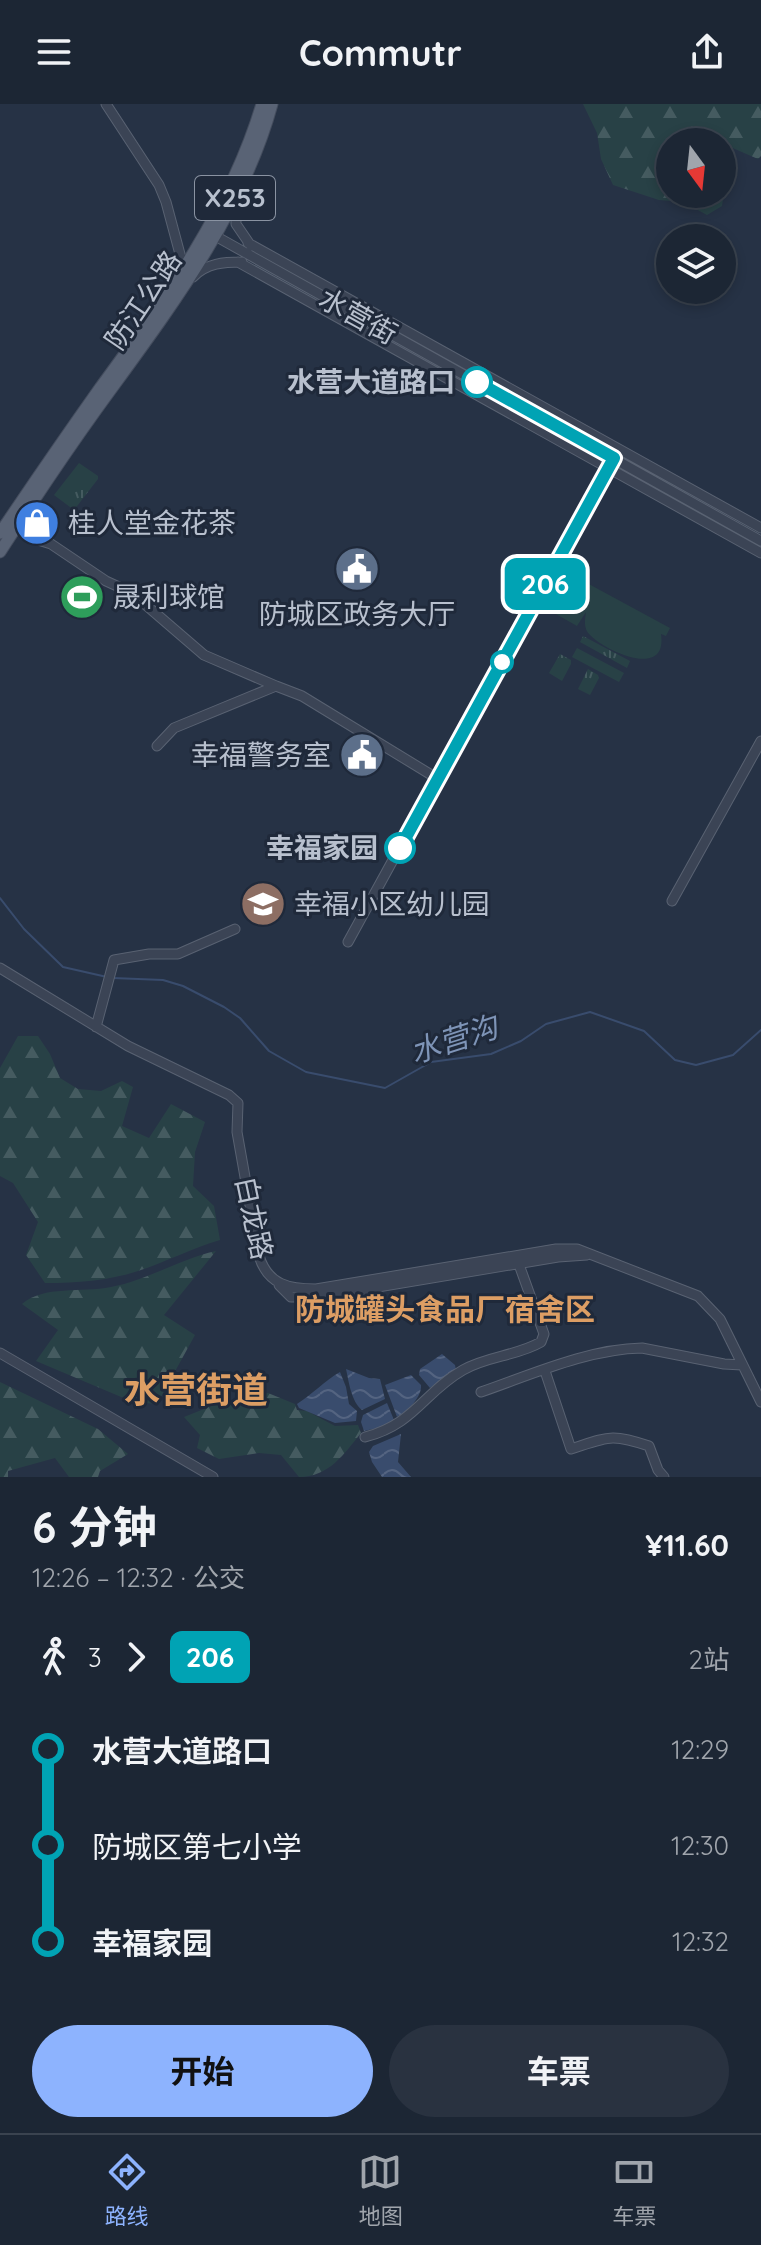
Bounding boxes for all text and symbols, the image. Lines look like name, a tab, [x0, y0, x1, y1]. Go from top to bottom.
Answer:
icon: menu	[32, 30, 76, 74]
text: Commutr	[299, 30, 462, 75]
icon: share	[685, 30, 729, 74]
north arrow	[656, 128, 736, 208]
map controls	[656, 128, 736, 304]
road number: X253	[195, 176, 275, 220]
button: layers	[656, 224, 736, 304]
street label: 防江公路	[97, 244, 188, 356]
street label: 水营街	[313, 280, 403, 351]
place label: 水营大道路口	[287, 364, 455, 399]
marker: 水营大道路口	[462, 367, 492, 397]
shop icon: 桂人堂金花茶	[13, 499, 61, 547]
place label: 桂人堂金花茶	[68, 505, 236, 540]
public building icon: 防城区政务大厅	[333, 545, 381, 593]
line badge: 206	[499, 558, 591, 610]
text: 206	[521, 566, 569, 601]
sports icon: 晟利球馆	[58, 573, 106, 621]
place label: 晟利球馆	[113, 579, 225, 614]
place label: 防城区政务大厅	[259, 596, 455, 631]
unlabelled marker	[491, 651, 513, 673]
public building icon: 幸福警务室	[338, 731, 386, 779]
place label: 幸福警务室	[191, 737, 331, 772]
place label: 幸福家园	[266, 830, 378, 865]
marker: 幸福家园	[385, 833, 415, 863]
school or university icon: 幸福小区幼儿园	[239, 880, 287, 928]
place label: 幸福小区幼儿园	[294, 886, 490, 921]
water label: 水营沟	[405, 1006, 505, 1071]
street label: 白龙路	[229, 1173, 280, 1263]
district label: 防城罐头食品厂宿舍区	[295, 1290, 595, 1328]
district label: 水营街道	[124, 1367, 268, 1412]
text: 6 分钟	[32, 1499, 157, 1554]
text: ¥11.60	[645, 1526, 729, 1564]
text: 12:26 – 12:32 · 公交	[32, 1561, 245, 1594]
icon: walk	[32, 1635, 76, 1679]
icon: forward	[114, 1635, 158, 1679]
text: 206	[186, 1639, 234, 1674]
text: 3	[88, 1641, 102, 1674]
text: 2站	[689, 1643, 729, 1676]
text: 水营大道路口	[92, 1732, 272, 1770]
text: 12:29	[671, 1733, 729, 1766]
text: 防城区第七小学	[92, 1828, 302, 1866]
text: 12:30	[671, 1829, 729, 1862]
text: 幸福家园	[92, 1924, 212, 1962]
text: 12:32	[672, 1925, 729, 1958]
button: 开始	[32, 2025, 373, 2117]
button: 车票	[389, 2025, 729, 2117]
tab: 路线	[105, 2150, 149, 2230]
tab: 地图	[358, 2150, 402, 2230]
tab: 车票	[612, 2150, 656, 2230]

